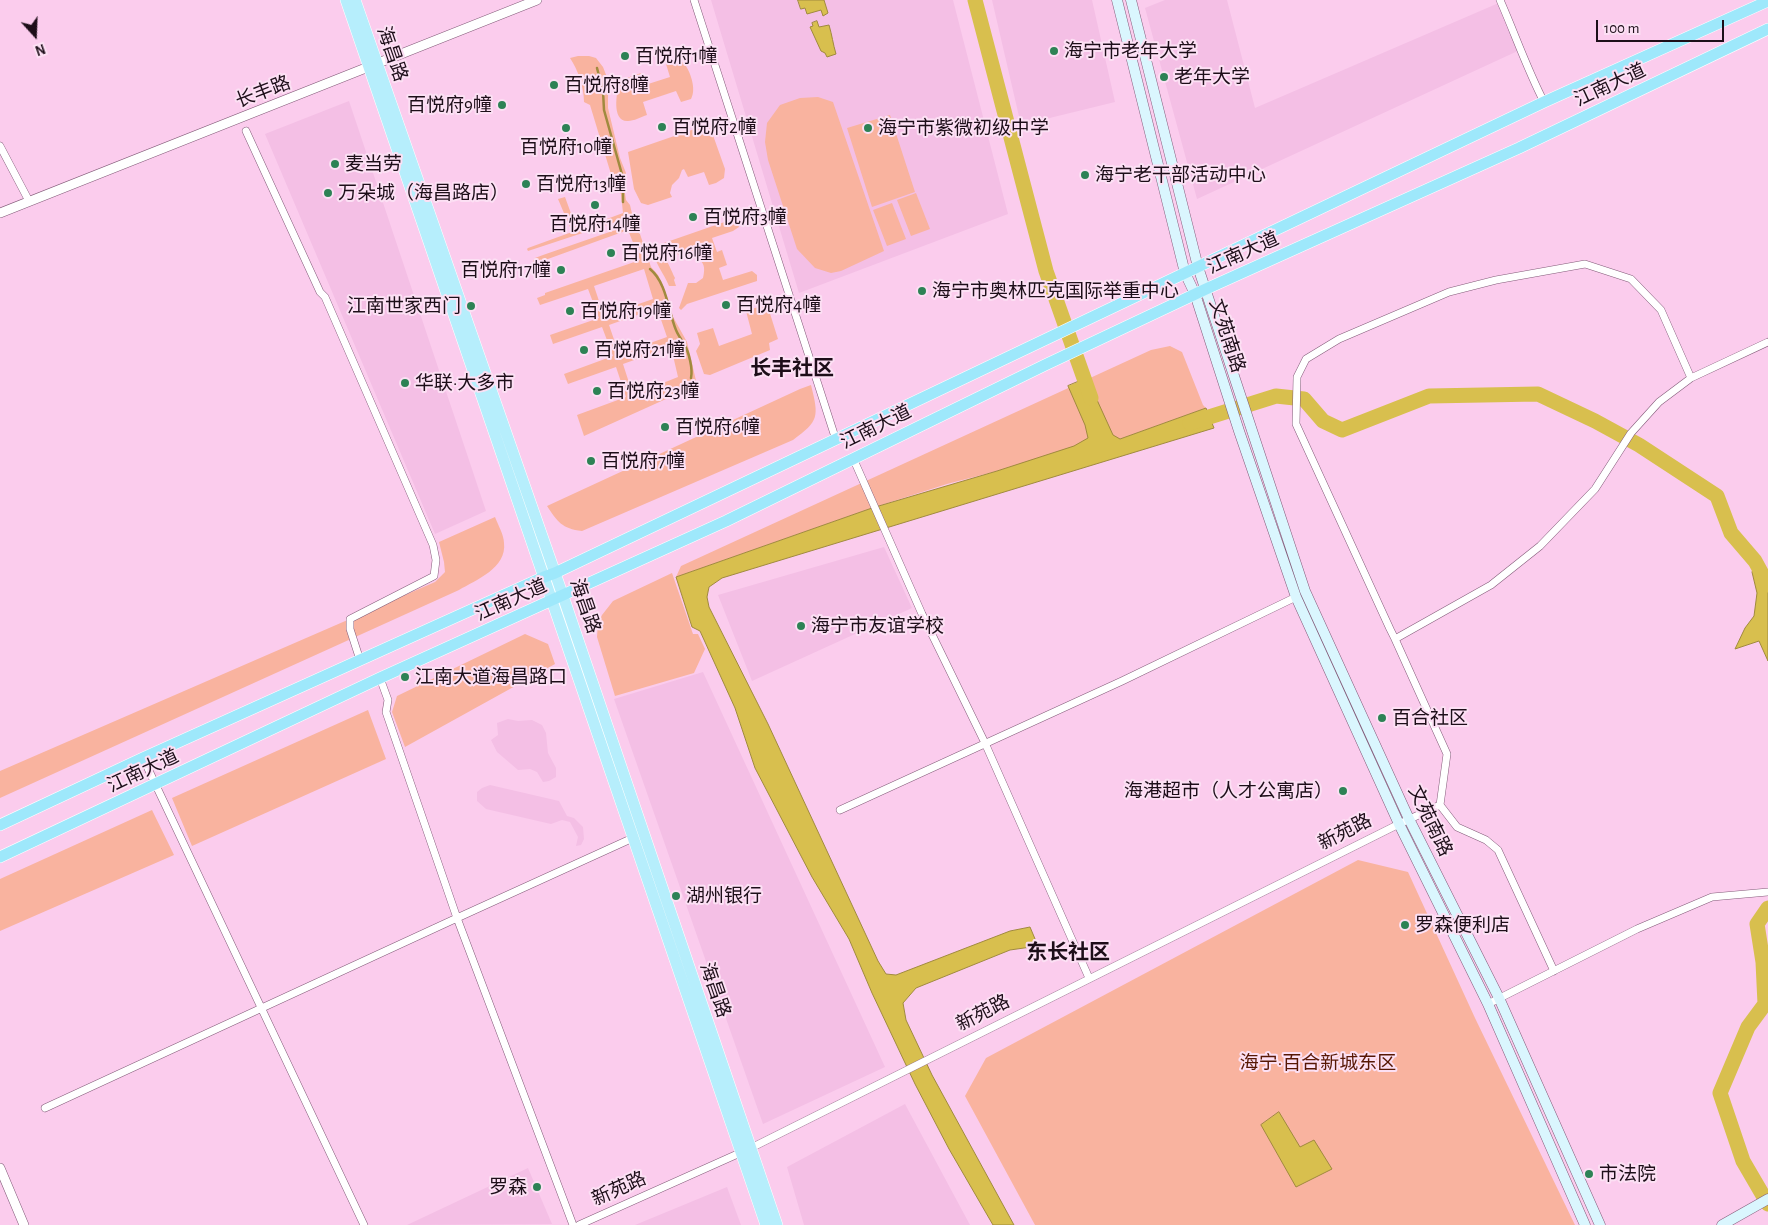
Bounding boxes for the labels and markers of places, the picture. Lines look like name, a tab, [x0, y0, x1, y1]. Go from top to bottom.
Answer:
place label: 海宁市老年大学	[1064, 40, 1197, 62]
place label: 百悦府1幢	[635, 45, 718, 67]
marker: 海宁市老年大学	[1048, 45, 1060, 57]
marker: 百悦府1幢	[619, 50, 631, 62]
place label: 老年大学	[1174, 66, 1250, 88]
marker: 老年大学	[1158, 71, 1170, 83]
place label: 百悦府8幢	[564, 74, 649, 96]
marker: 百悦府8幢	[548, 79, 560, 91]
place label: 百悦府9幢	[407, 94, 492, 116]
marker: 百悦府9幢	[496, 99, 508, 111]
place label: 百悦府2幢	[672, 116, 757, 138]
place label: 海宁市紫微初级中学	[878, 117, 1049, 139]
marker: 百悦府2幢	[656, 121, 668, 133]
marker: 百悦府10幢	[560, 122, 572, 134]
marker: 海宁市紫微初级中学	[862, 122, 874, 134]
place label: 百悦府10幢	[520, 136, 612, 158]
place label: 麦当劳	[345, 153, 402, 175]
marker: 麦当劳	[329, 158, 341, 170]
place label: 海宁老干部活动中心	[1095, 164, 1266, 186]
marker: 海宁老干部活动中心	[1079, 169, 1091, 181]
place label: 百悦府13幢	[536, 173, 626, 195]
marker: 百悦府13幢	[520, 178, 532, 190]
place label: 万朵城（海昌路店）	[338, 182, 509, 204]
marker: 万朵城（海昌路店）	[322, 187, 334, 199]
marker: 百悦府14幢	[589, 199, 601, 211]
place label: 百悦府3幢	[703, 206, 787, 228]
marker: 百悦府3幢	[687, 211, 699, 223]
place label: 百悦府14幢	[549, 213, 641, 235]
place label: 百悦府16幢	[621, 242, 712, 264]
marker: 百悦府16幢	[605, 247, 617, 259]
place label: 百悦府17幢	[461, 259, 551, 281]
marker: 百悦府17幢	[555, 264, 567, 276]
place label: 海宁市奥林匹克国际举重中心	[932, 280, 1179, 302]
marker: 海宁市奥林匹克国际举重中心	[916, 285, 928, 297]
place label: 百悦府4幢	[736, 294, 821, 316]
place label: 江南世家西门	[347, 295, 461, 317]
marker: 百悦府4幢	[720, 299, 732, 311]
marker: 江南世家西门	[465, 300, 477, 312]
place label: 百悦府19幢	[580, 300, 671, 322]
marker: 百悦府19幢	[564, 305, 576, 317]
place label: 百悦府21幢	[594, 339, 685, 361]
marker: 百悦府21幢	[578, 344, 590, 356]
place label: 华联·大多市	[415, 372, 514, 394]
marker: 华联·大多市	[399, 377, 411, 389]
place label: 百悦府23幢	[607, 380, 699, 402]
marker: 百悦府23幢	[591, 385, 603, 397]
place label: 百悦府6幢	[675, 416, 760, 438]
marker: 百悦府6幢	[659, 421, 671, 433]
place label: 百悦府7幢	[601, 450, 685, 472]
marker: 百悦府7幢	[585, 455, 597, 467]
place label: 海宁市友谊学校	[811, 615, 944, 637]
marker: 海宁市友谊学校	[795, 620, 807, 632]
place label: 江南大道海昌路口	[415, 666, 567, 688]
marker: 江南大道海昌路口	[399, 671, 411, 683]
place label: 百合社区	[1392, 707, 1468, 729]
marker: 百合社区	[1376, 712, 1388, 724]
place label: 海港超市（人才公寓店）	[1124, 780, 1333, 802]
marker: 海港超市（人才公寓店）	[1337, 785, 1349, 797]
place label: 湖州银行	[686, 885, 762, 907]
marker: 湖州银行	[670, 890, 682, 902]
place label: 罗森便利店	[1415, 914, 1510, 936]
marker: 罗森便利店	[1399, 919, 1411, 931]
place label: 市法院	[1599, 1163, 1656, 1185]
marker: 市法院	[1583, 1168, 1595, 1180]
place label: 罗森	[489, 1176, 527, 1198]
marker: 罗森	[531, 1181, 543, 1193]

